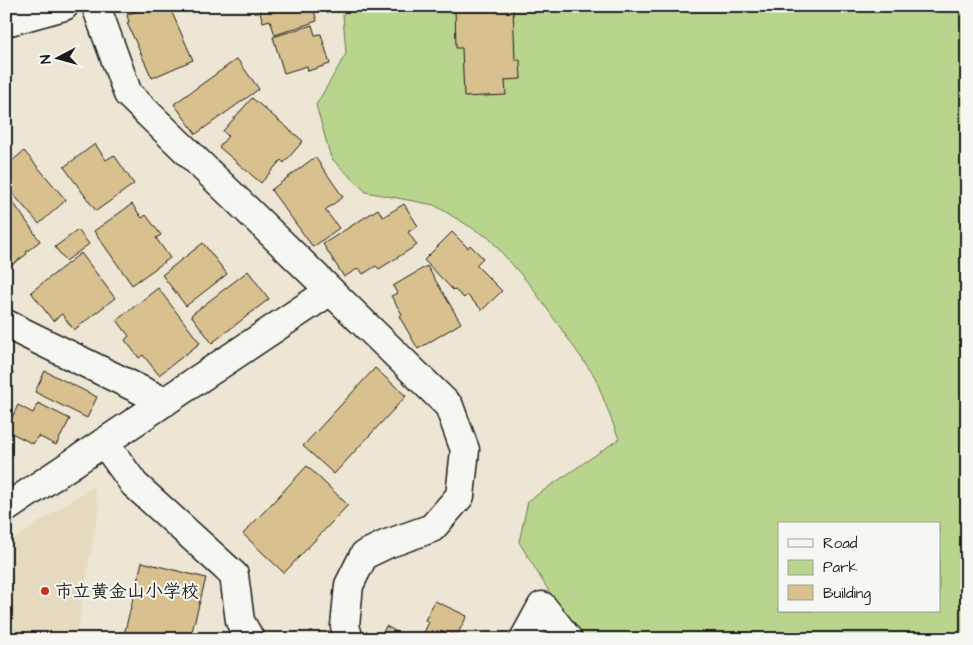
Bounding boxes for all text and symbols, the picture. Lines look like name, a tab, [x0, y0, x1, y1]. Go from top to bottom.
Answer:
north arrow	[32, 32, 82, 82]
text: N	[36, 54, 56, 65]
legend	[778, 522, 940, 612]
text: Road	[823, 533, 858, 554]
text: Park	[823, 557, 858, 578]
place label: 市立黄金山小学校	[55, 579, 199, 604]
text: Building	[823, 583, 871, 605]
marker: 市立黄金山小学校	[39, 585, 51, 597]

